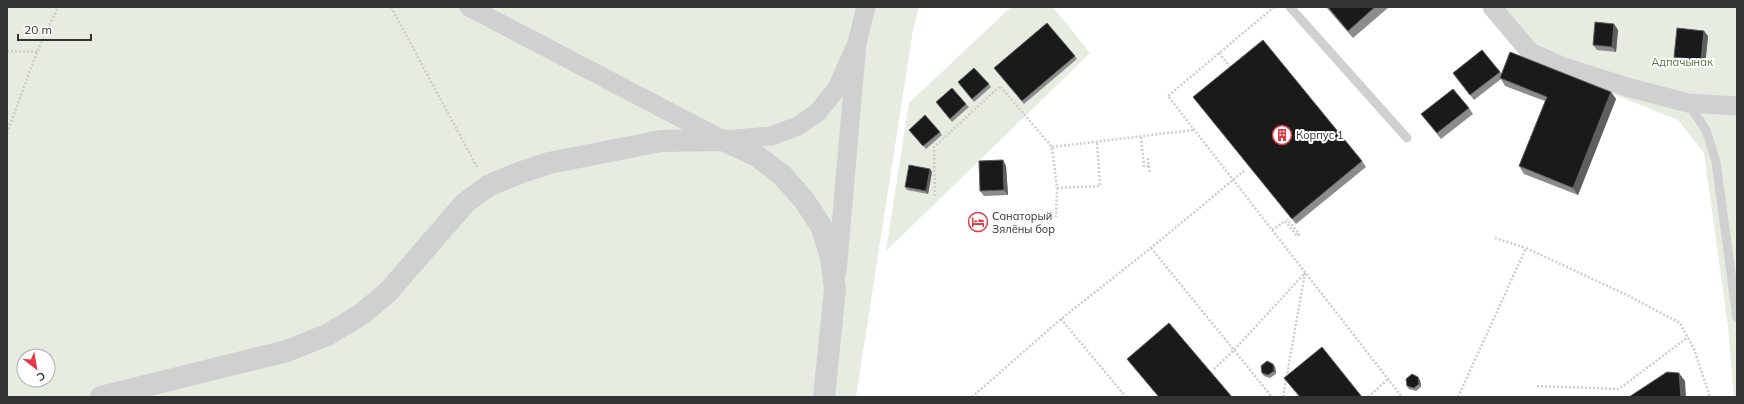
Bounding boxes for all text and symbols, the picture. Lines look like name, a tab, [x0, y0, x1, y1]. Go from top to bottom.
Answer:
scale bar	[18, 16, 91, 42]
text: 20 m	[24, 22, 52, 37]
park label: Адпачынак	[1651, 55, 1713, 69]
building icon: Корпус 1	[1271, 124, 1293, 146]
place label: Корпус 1	[1296, 128, 1344, 142]
place label: Санаторый Зялёны бор	[992, 209, 1055, 236]
hotel icon: Санаторый Зялёны бор	[967, 211, 989, 233]
north arrow	[16, 348, 56, 388]
text: С	[34, 369, 48, 385]

